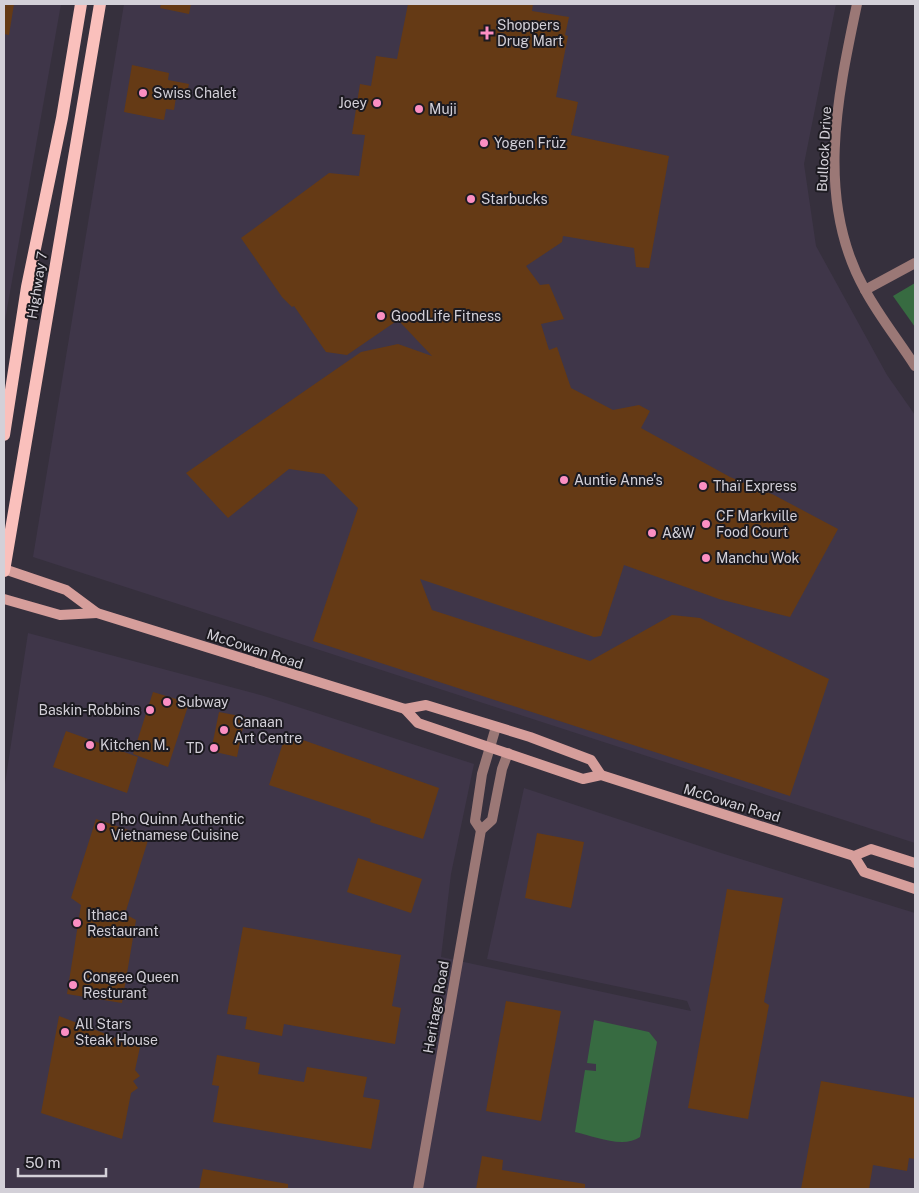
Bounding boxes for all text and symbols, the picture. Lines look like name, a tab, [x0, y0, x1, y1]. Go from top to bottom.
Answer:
place label: Shoppers Drug Mart	[497, 17, 563, 49]
marker: Shoppers Drug Mart	[481, 27, 493, 39]
place label: Swiss Chalet	[153, 85, 237, 101]
marker: Swiss Chalet	[137, 87, 149, 99]
place label: Joey	[338, 95, 368, 111]
marker: Joey	[371, 97, 383, 109]
place label: Muji	[429, 101, 457, 117]
marker: Muji	[413, 103, 425, 115]
street label: Bullock Drive	[814, 106, 834, 192]
place label: Yogen Früz	[494, 135, 566, 151]
marker: Yogen Früz	[478, 137, 490, 149]
place label: Starbucks	[481, 191, 547, 207]
marker: Starbucks	[465, 193, 477, 205]
street label: Highway 7	[24, 250, 50, 320]
place label: GoodLife Fitness	[391, 308, 501, 324]
marker: GoodLife Fitness	[375, 310, 387, 322]
place label: Auntie Anne's	[574, 472, 663, 488]
marker: Auntie Anne's	[558, 474, 570, 486]
place label: Thaï Express	[713, 478, 797, 494]
marker: Thaï Express	[697, 480, 709, 492]
place label: CF Markville Food Court	[716, 508, 798, 540]
marker: CF Markville Food Court	[700, 518, 712, 530]
place label: A&W	[662, 525, 695, 541]
marker: A&W	[646, 527, 658, 539]
place label: Manchu Wok	[716, 550, 800, 566]
marker: Manchu Wok	[700, 552, 712, 564]
street label: McCowan Road	[205, 626, 305, 672]
place label: Subway	[177, 694, 229, 710]
marker: Subway	[161, 696, 173, 708]
place label: Baskin-Robbins	[39, 702, 140, 718]
marker: Baskin-Robbins	[144, 704, 156, 716]
place label: Canaan Art Centre	[234, 714, 302, 746]
marker: Canaan Art Centre	[218, 724, 230, 736]
place label: Kitchen M.	[100, 737, 169, 753]
marker: Kitchen M.	[84, 739, 96, 751]
place label: TD	[186, 740, 204, 756]
marker: TD	[208, 742, 220, 754]
street label: McCowan Road	[682, 781, 782, 825]
place label: Pho Quinn Authentic Vietnamese Cuisine	[111, 811, 245, 843]
marker: Pho Quinn Authentic Vietnamese Cuisine	[95, 821, 107, 833]
place label: Ithaca Restaurant	[87, 907, 159, 939]
marker: Ithaca Restaurant	[71, 917, 83, 929]
street label: Heritage Road	[420, 960, 452, 1054]
place label: Congee Queen Resturant	[83, 969, 179, 1001]
marker: Congee Queen Resturant	[67, 979, 79, 991]
place label: All Stars Steak House	[75, 1016, 158, 1048]
marker: All Stars Steak House	[59, 1026, 71, 1038]
scale bar	[18, 1146, 105, 1178]
text: 50 m	[25, 1154, 60, 1171]

